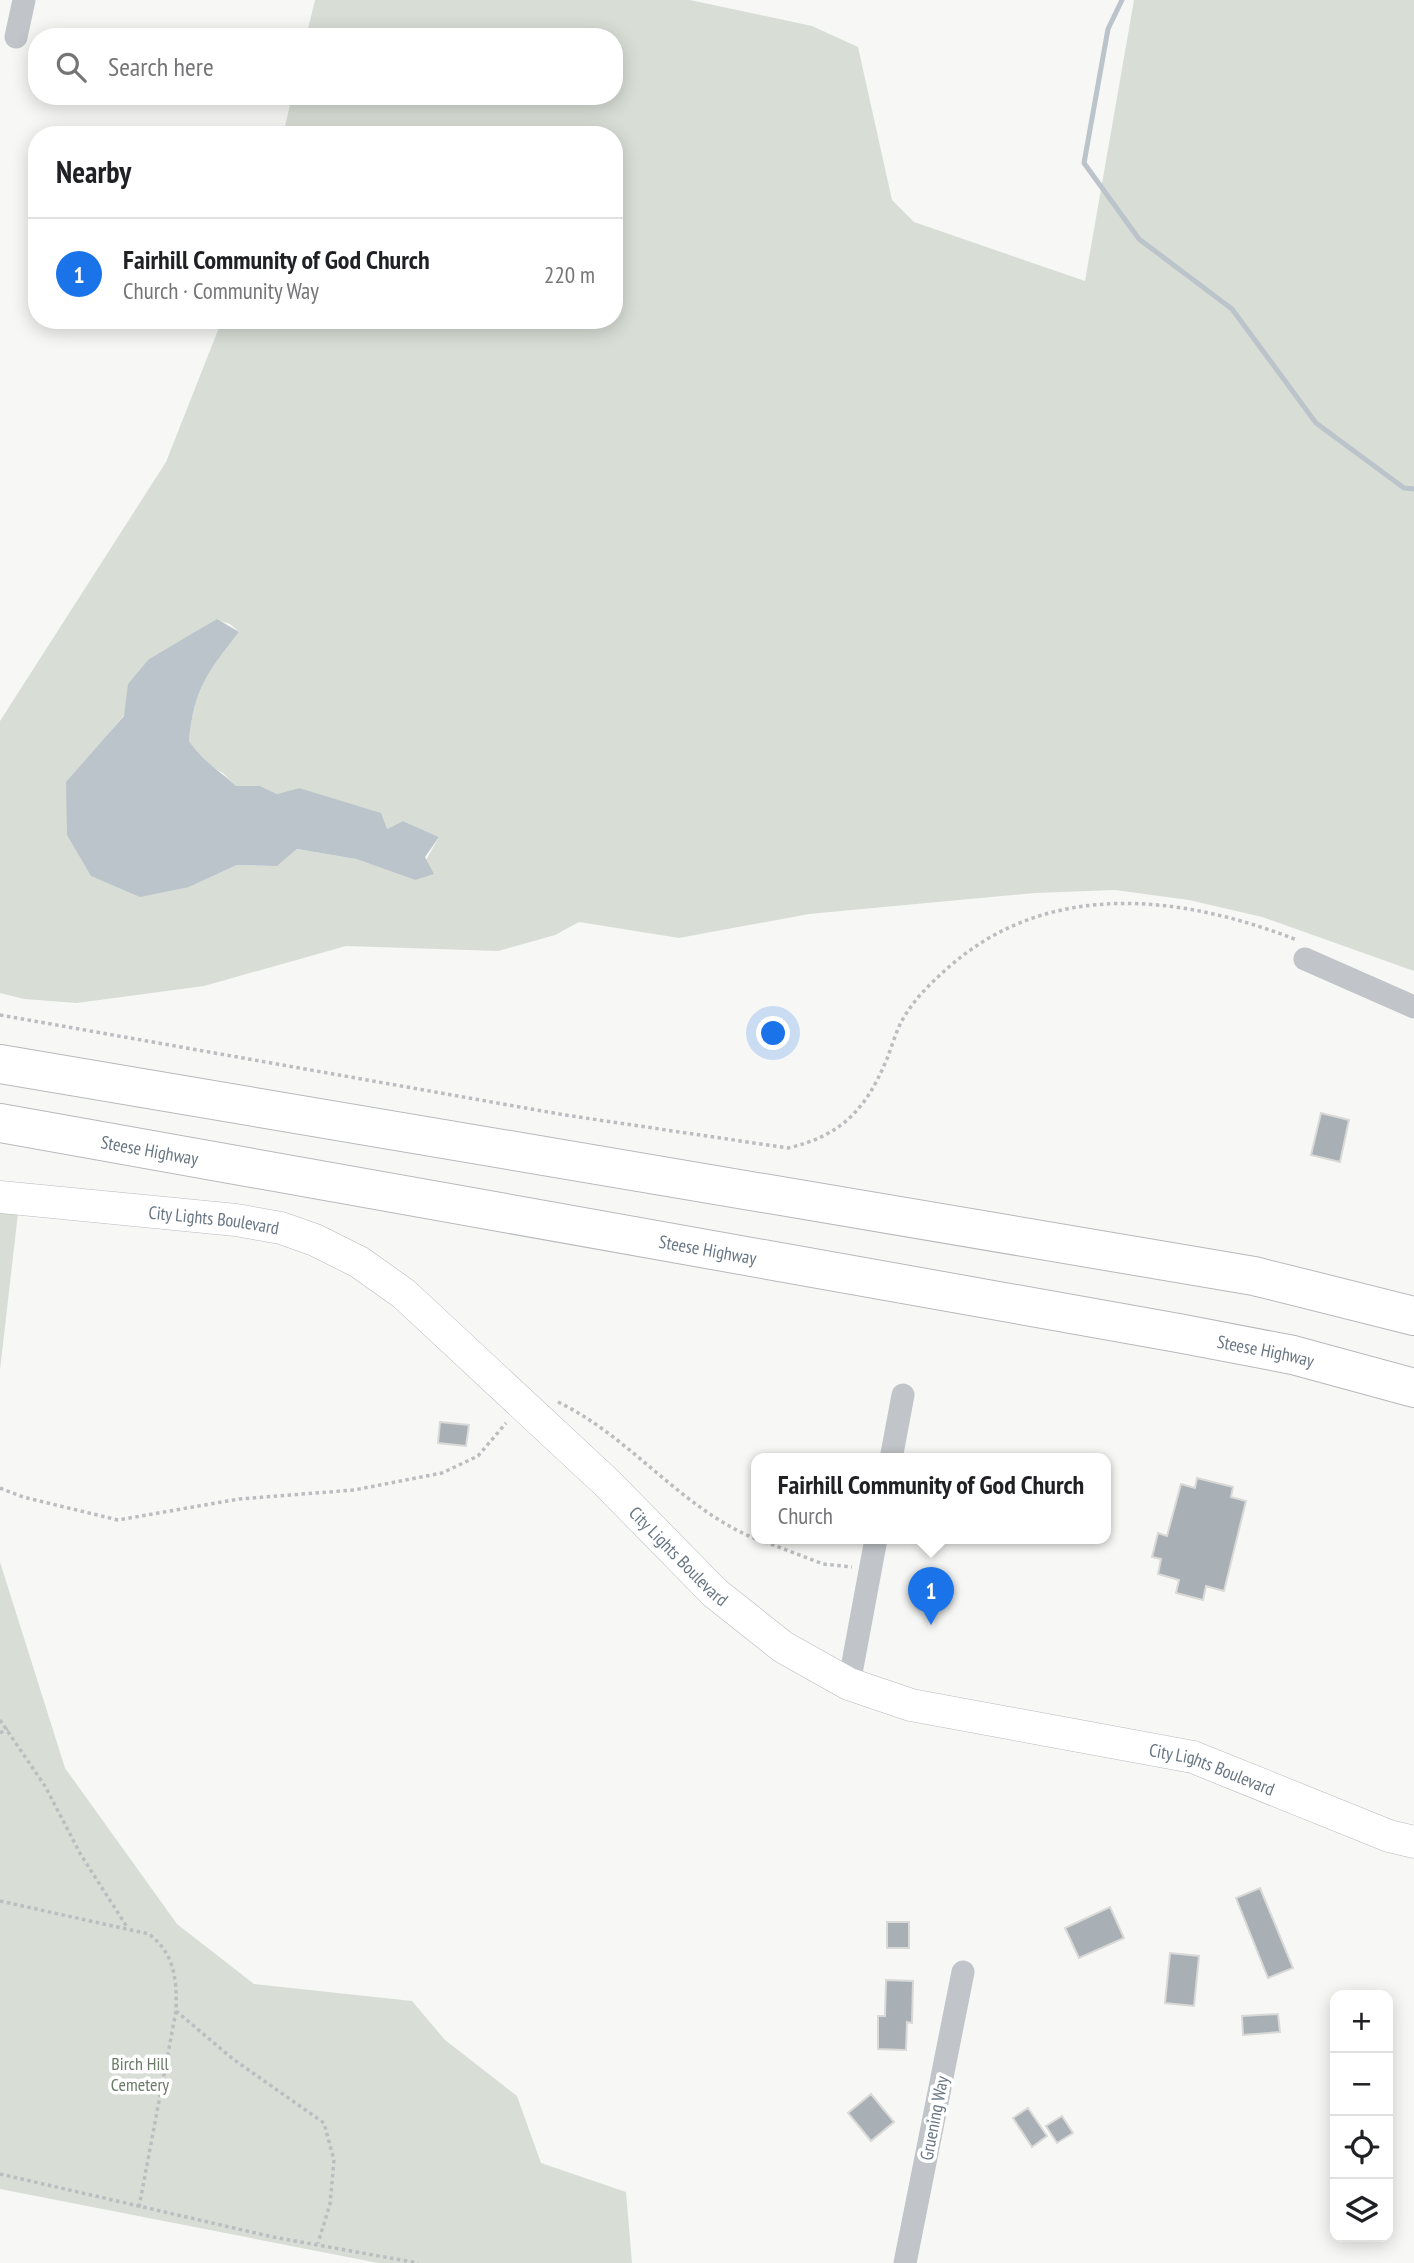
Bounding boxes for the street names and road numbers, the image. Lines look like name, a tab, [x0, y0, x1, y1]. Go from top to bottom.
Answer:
street label: Steese Highway	[99, 1130, 200, 1170]
street label: City Lights Boulevard	[147, 1200, 281, 1239]
street label: Steese Highway	[657, 1229, 759, 1269]
street label: Steese Highway	[1215, 1329, 1317, 1372]
street label: City Lights Boulevard	[624, 1501, 733, 1611]
street label: City Lights Boulevard	[1147, 1738, 1278, 1800]
street label: Gruening Way	[915, 2074, 953, 2162]

